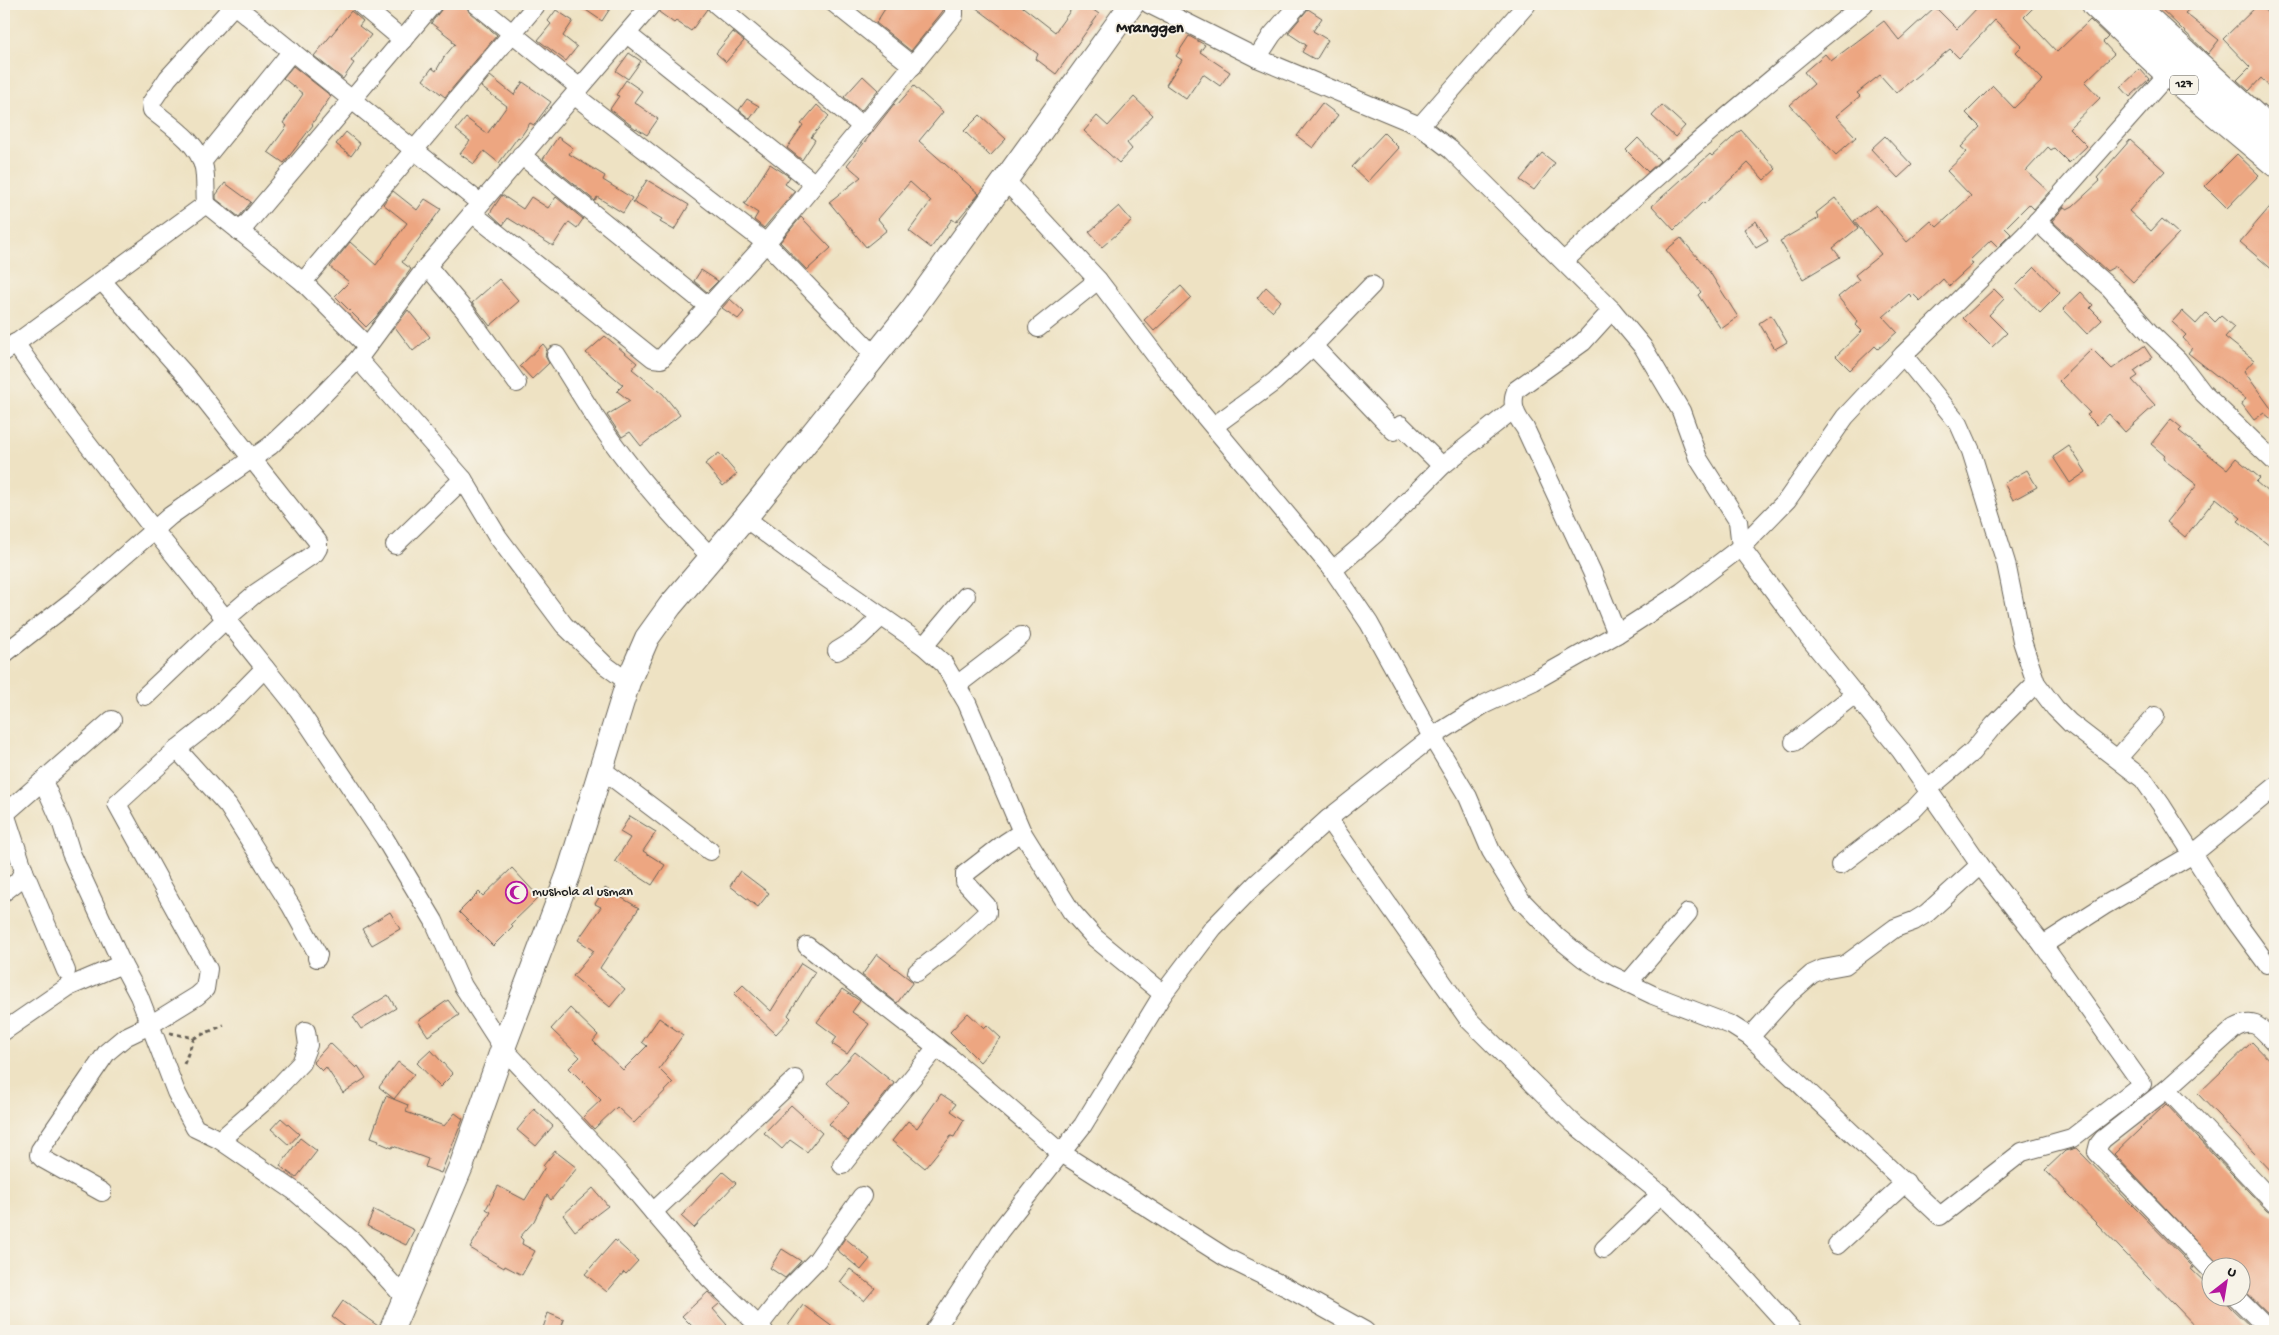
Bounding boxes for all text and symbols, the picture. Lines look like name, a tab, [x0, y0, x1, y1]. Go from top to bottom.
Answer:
district label: Mranggen	[1116, 20, 1184, 39]
road number: 127	[2170, 76, 2198, 94]
mosque icon: mushola al usman	[504, 880, 528, 904]
place label: mushola al usman	[532, 884, 633, 901]
north arrow	[2202, 1258, 2252, 1308]
text: U	[2224, 1264, 2239, 1282]

